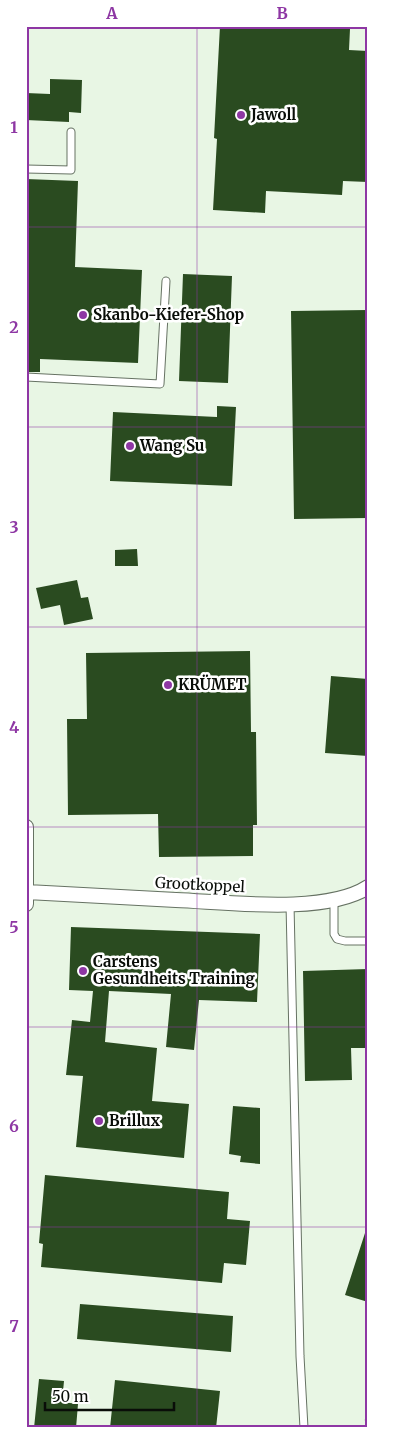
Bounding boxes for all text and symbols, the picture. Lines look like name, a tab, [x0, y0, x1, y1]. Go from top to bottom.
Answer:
text: A	[105, 3, 118, 23]
text: B	[276, 3, 288, 23]
place label: Jawoll	[250, 105, 296, 124]
marker: Jawoll	[235, 109, 247, 121]
text: 1	[10, 117, 18, 137]
place label: Skanbo-Kiefer-Shop	[93, 305, 245, 324]
marker: Skanbo-Kiefer-Shop	[77, 309, 89, 321]
text: 2	[9, 317, 19, 337]
place label: Wang Su	[139, 436, 205, 455]
marker: Wang Su	[124, 440, 136, 452]
text: 3	[9, 517, 19, 537]
place label: KRÜMET	[178, 674, 247, 694]
marker: KRÜMET	[162, 679, 174, 691]
text: 4	[9, 717, 19, 737]
street label: Grootkoppel	[155, 873, 246, 896]
text: 5	[9, 917, 19, 937]
place label: Carstens Gesundheits Training	[93, 952, 256, 988]
marker: Carstens Gesundheits Training	[77, 965, 89, 977]
place label: Brillux	[109, 1111, 161, 1130]
marker: Brillux	[93, 1115, 105, 1127]
text: 6	[9, 1116, 19, 1136]
text: 7	[9, 1316, 19, 1336]
scale bar	[45, 1379, 174, 1411]
text: 50 m	[52, 1387, 89, 1406]

